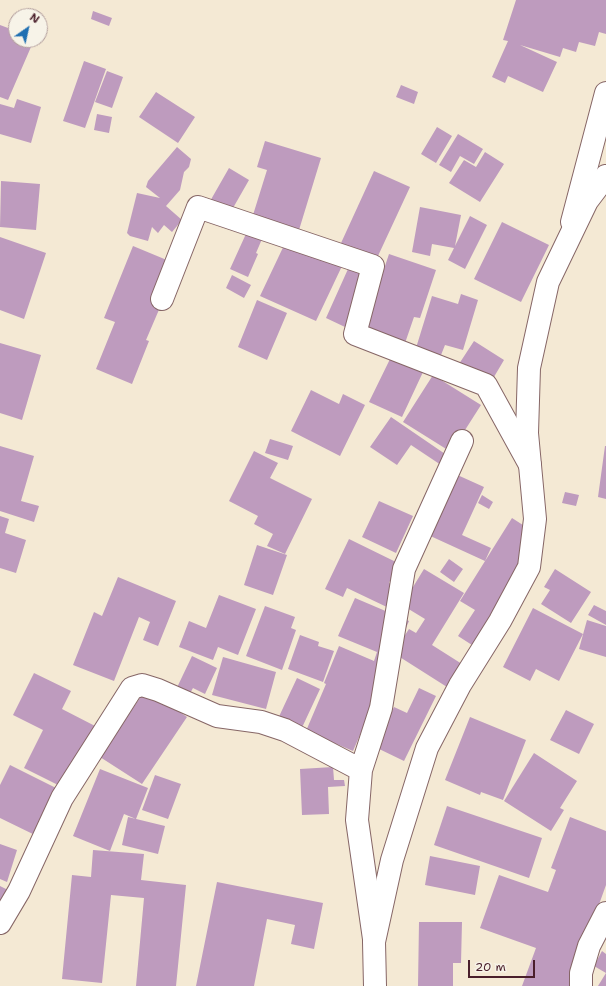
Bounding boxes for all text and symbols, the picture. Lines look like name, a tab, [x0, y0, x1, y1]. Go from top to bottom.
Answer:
north arrow	[8, 8, 48, 48]
text: N	[27, 10, 42, 27]
scale bar	[470, 952, 537, 978]
text: 20 m	[475, 959, 506, 975]

